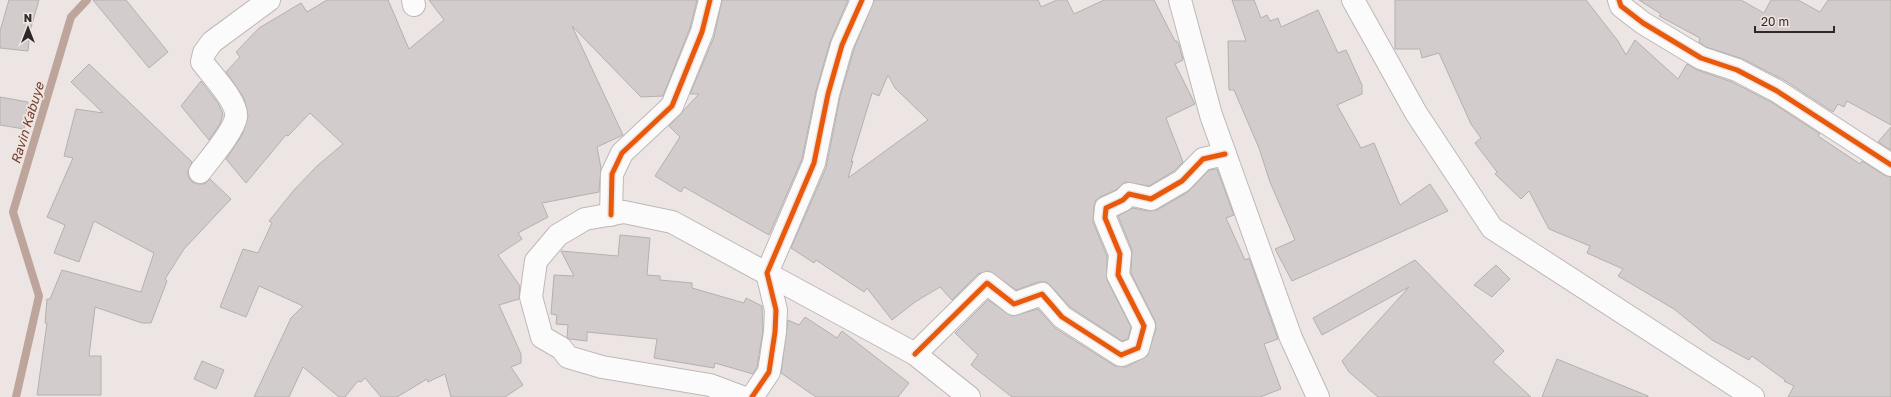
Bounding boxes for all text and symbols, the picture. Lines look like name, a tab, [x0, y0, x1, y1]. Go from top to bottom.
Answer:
north arrow	[8, 8, 48, 48]
scale bar	[1755, 8, 1834, 34]
text: N	[24, 11, 32, 24]
text: 20 m	[1761, 14, 1789, 29]
water label: Ravin Kabuye	[7, 79, 47, 166]

